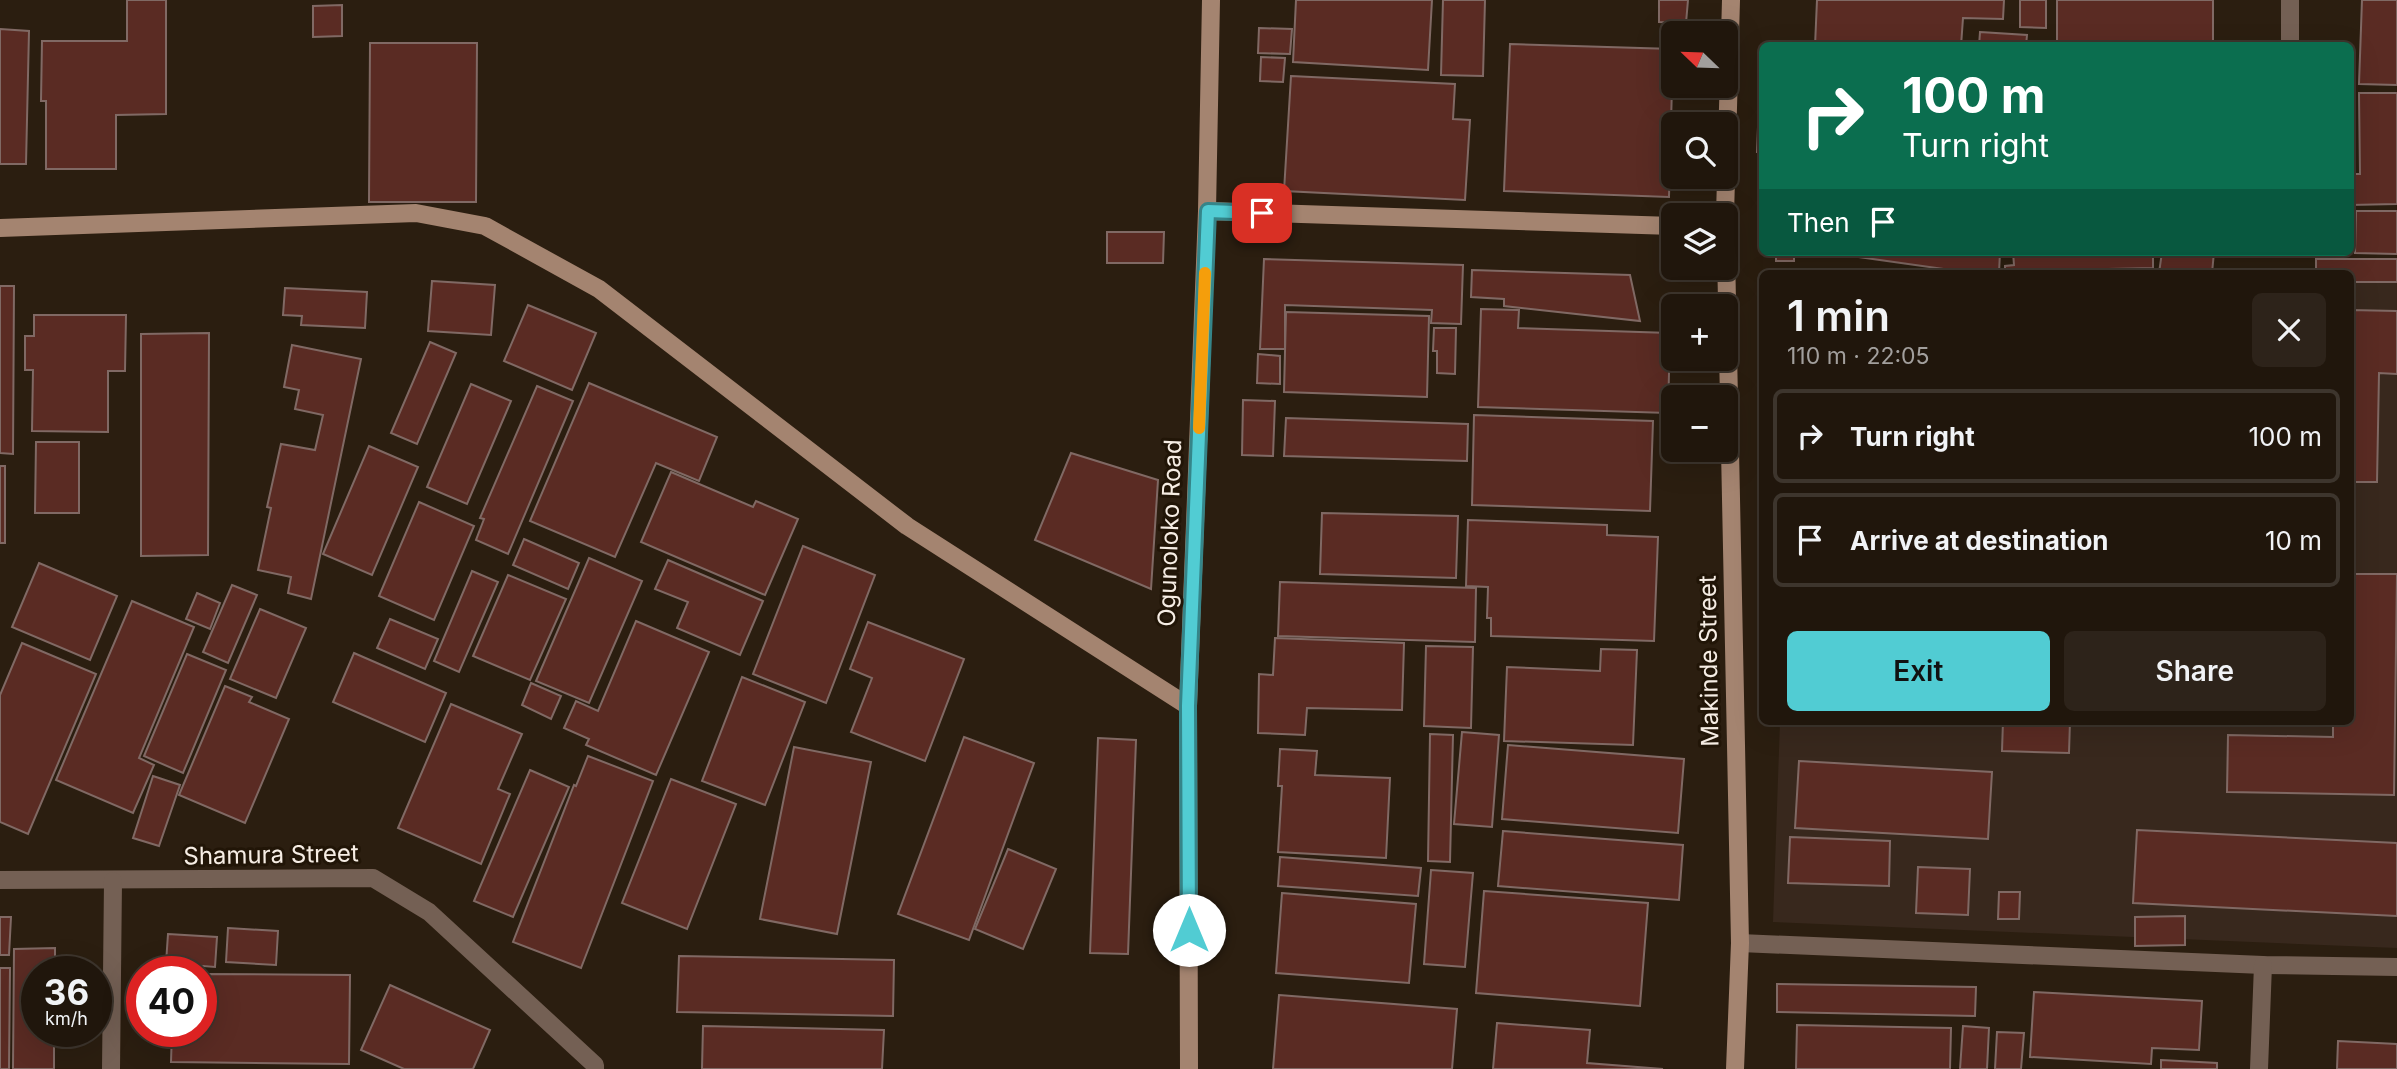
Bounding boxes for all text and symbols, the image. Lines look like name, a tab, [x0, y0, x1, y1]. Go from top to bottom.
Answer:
north arrow	[1661, 21, 1738, 98]
map controls	[1661, 21, 1738, 462]
text: 100 m	[1902, 66, 2046, 125]
icon: right	[1787, 70, 1878, 161]
button: search	[1661, 112, 1738, 189]
text: Turn right	[1902, 126, 2049, 165]
pin	[1232, 183, 1292, 243]
icon: arrive	[1243, 194, 1281, 232]
button: layers	[1661, 203, 1738, 280]
icon: arrive	[1864, 203, 1902, 241]
text: Then	[1787, 207, 1850, 238]
text: 1 min	[1787, 290, 1890, 341]
button: close	[2252, 293, 2326, 367]
button: +	[1661, 294, 1738, 371]
text: 110 m · 22:05	[1787, 342, 1930, 370]
button: −	[1661, 385, 1738, 462]
icon: right	[1791, 417, 1829, 455]
text: Turn right	[1850, 421, 1975, 452]
text: 100 m	[2249, 421, 2322, 452]
street label: Ogunoloko Road	[1152, 439, 1187, 627]
icon: arrive	[1791, 521, 1829, 559]
text: Arrive at destination	[1850, 525, 2109, 556]
text: 10 m	[2265, 525, 2322, 556]
street label: Makinde Street	[1693, 575, 1724, 747]
button: Exit	[1787, 631, 2050, 711]
button: Share	[2064, 631, 2326, 711]
street label: Shamura Street	[183, 838, 359, 871]
position arrow	[1152, 893, 1226, 967]
speed limit sign: 40	[126, 956, 217, 1047]
text: 36	[44, 971, 89, 1013]
text: km/h	[45, 1008, 88, 1029]

